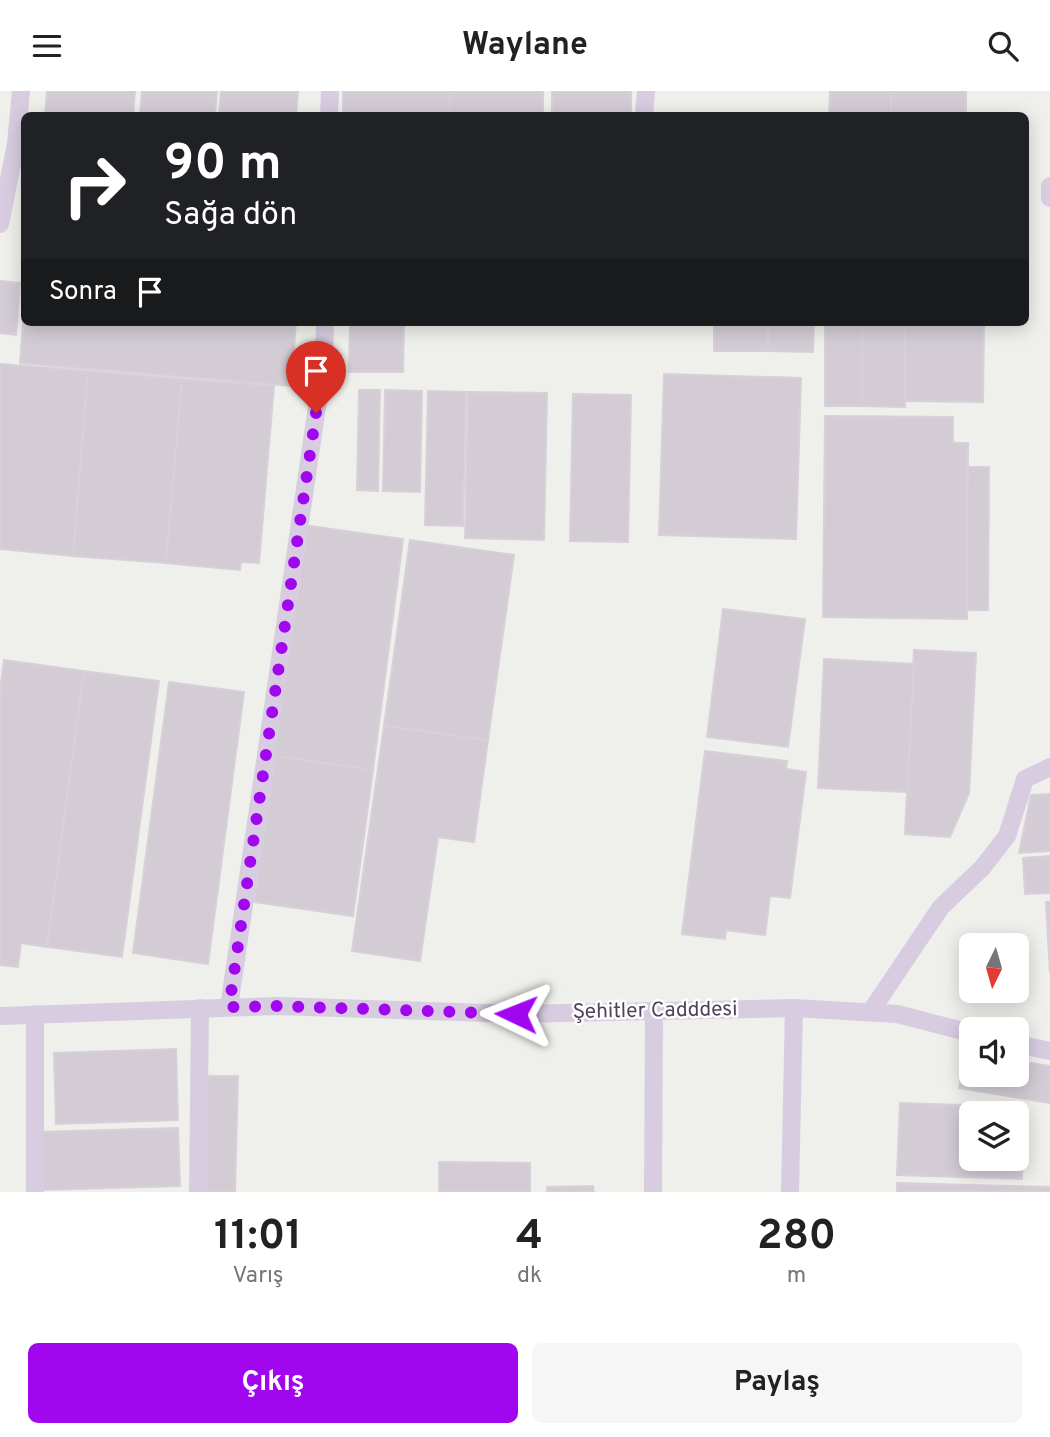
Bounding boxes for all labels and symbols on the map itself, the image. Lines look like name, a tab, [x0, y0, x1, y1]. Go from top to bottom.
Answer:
pin	[286, 341, 346, 413]
north arrow	[959, 933, 1029, 1003]
position arrow	[479, 977, 553, 1051]
street label: Şehitler Cadddesi	[572, 996, 738, 1026]

